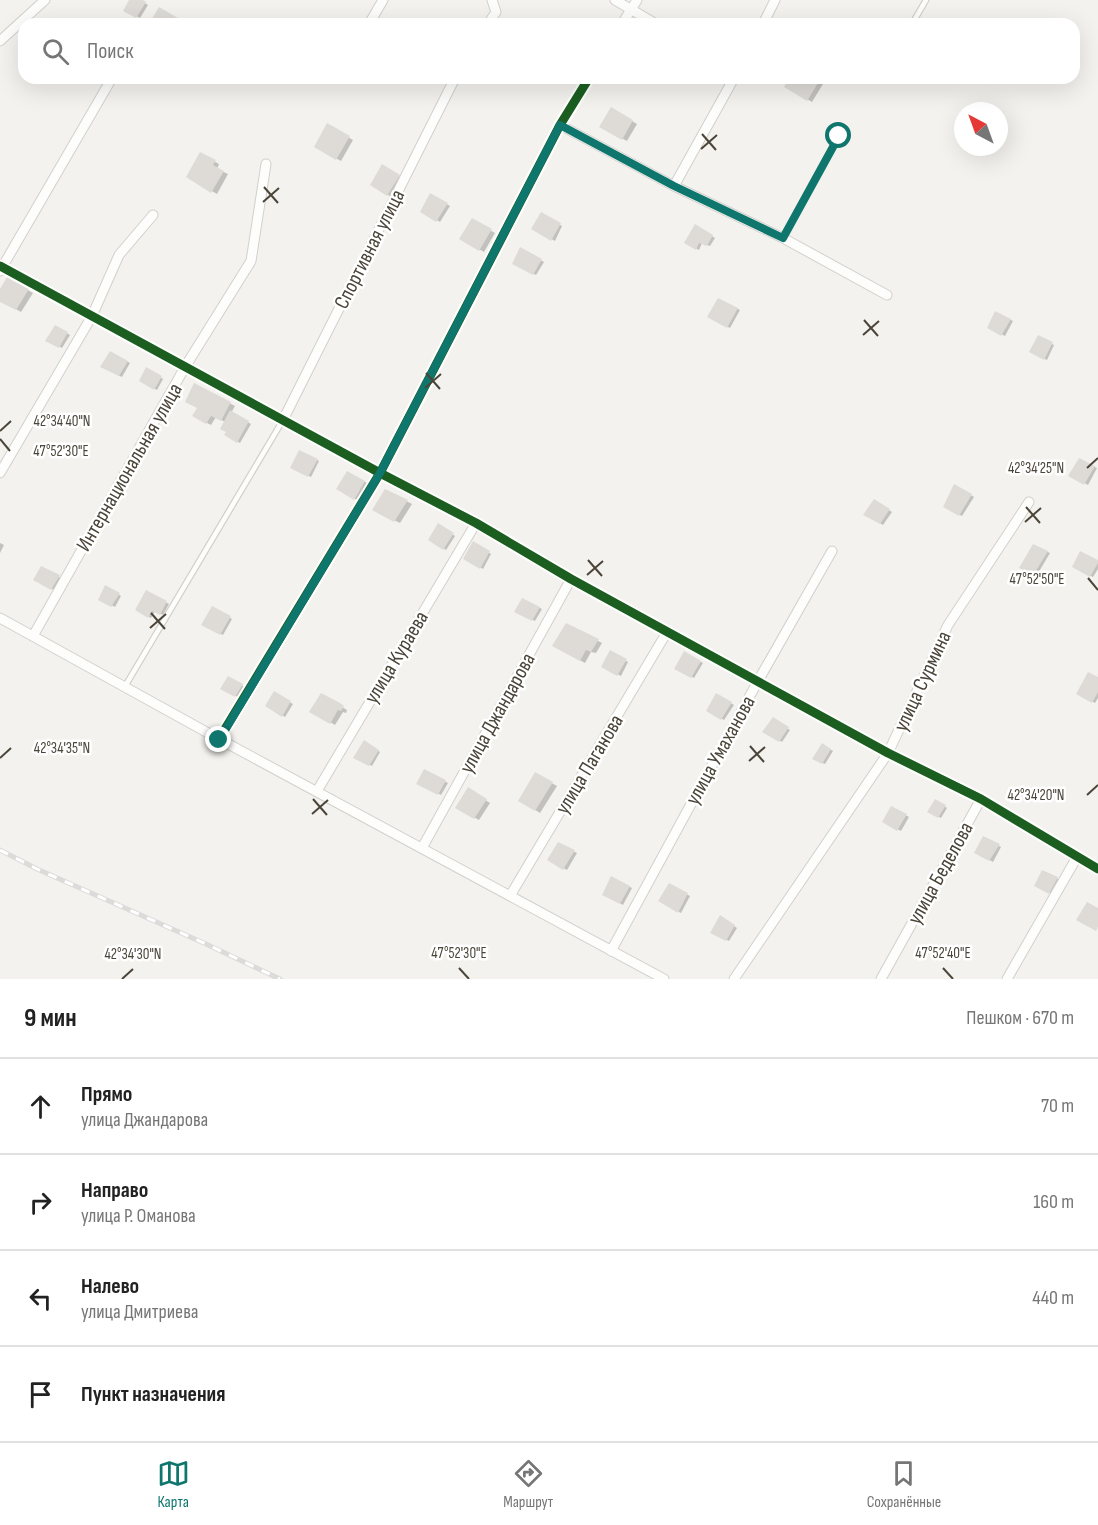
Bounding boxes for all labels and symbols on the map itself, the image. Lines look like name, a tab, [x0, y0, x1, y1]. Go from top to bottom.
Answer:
north arrow	[954, 102, 1008, 156]
route start	[825, 122, 851, 148]
street label: Спортивная улица	[329, 186, 410, 313]
street label: Интернациональная улица	[71, 379, 188, 556]
text: 42°34'40"N	[34, 412, 90, 431]
text: 47°52'30"E	[33, 442, 89, 461]
text: 42°34'25"N	[1008, 459, 1064, 478]
text: 47°52'50"E	[1009, 570, 1065, 589]
street label: улица Кураева	[359, 606, 434, 708]
street label: улица Сурмина	[888, 627, 957, 735]
street label: улица Джандарова	[454, 649, 541, 778]
street label: улица Умаханова	[680, 691, 761, 809]
street label: улица Паганова	[550, 710, 629, 819]
route end	[205, 726, 231, 752]
text: 42°34'35"N	[34, 739, 90, 758]
text: 42°34'20"N	[1008, 786, 1064, 805]
street label: улица Беделова	[902, 818, 979, 929]
text: 47°52'30"E	[431, 944, 487, 963]
text: 47°52'40"E	[915, 944, 971, 963]
text: 42°34'30"N	[105, 945, 161, 964]

